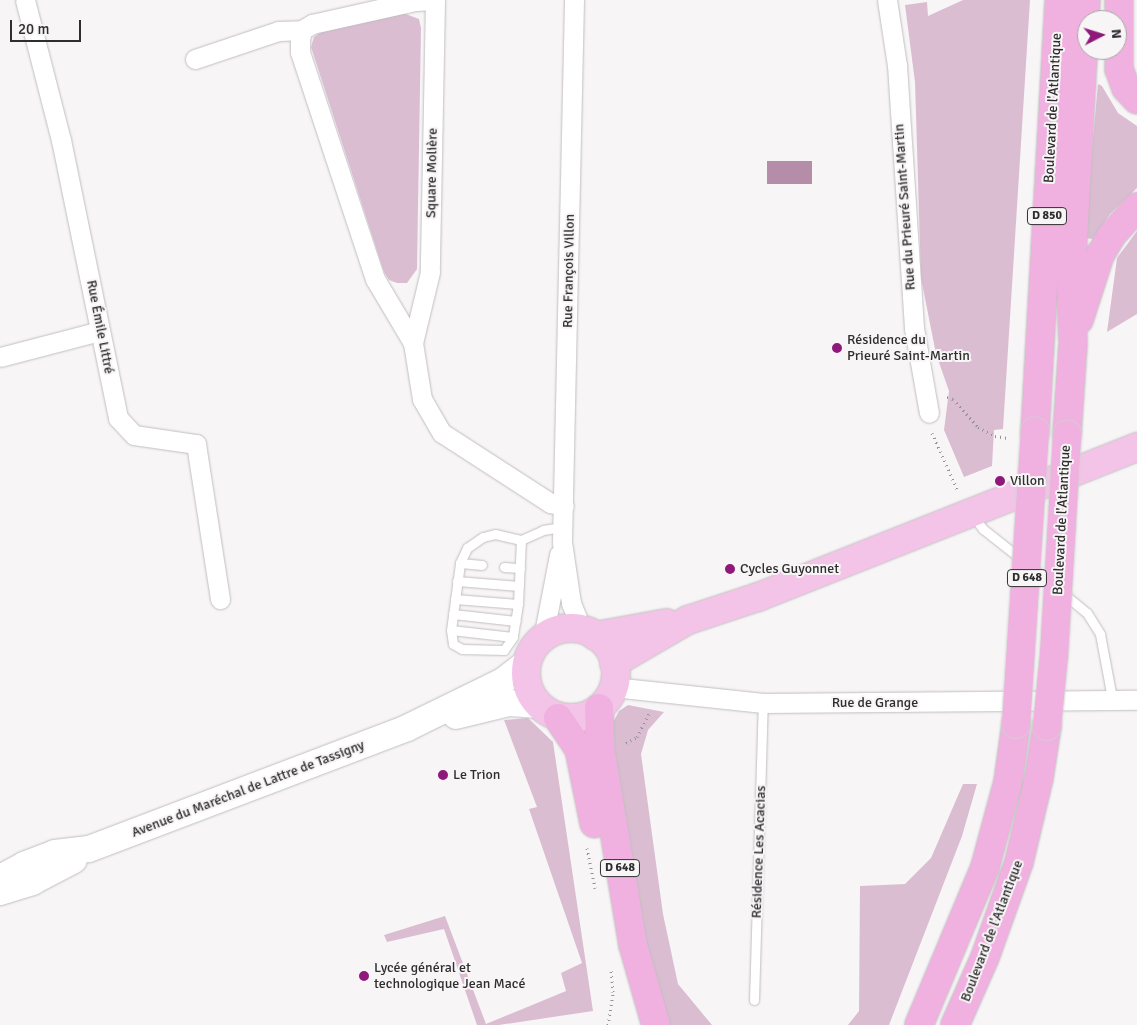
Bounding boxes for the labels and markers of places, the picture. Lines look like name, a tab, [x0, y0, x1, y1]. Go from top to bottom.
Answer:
place label: Résidence du Prieuré Saint-Martin	[847, 332, 970, 364]
marker: Résidence du Prieuré Saint-Martin	[831, 342, 843, 354]
place label: Villon	[1010, 473, 1045, 489]
marker: Villon	[994, 475, 1006, 487]
place label: Cycles Guyonnet	[740, 561, 839, 577]
marker: Cycles Guyonnet	[724, 563, 736, 575]
place label: Le Trion	[453, 767, 500, 783]
marker: Le Trion	[437, 769, 449, 781]
place label: Lycée général et technologique Jean Macé	[374, 960, 525, 992]
marker: Lycée général et technologique Jean Macé	[358, 970, 370, 982]

